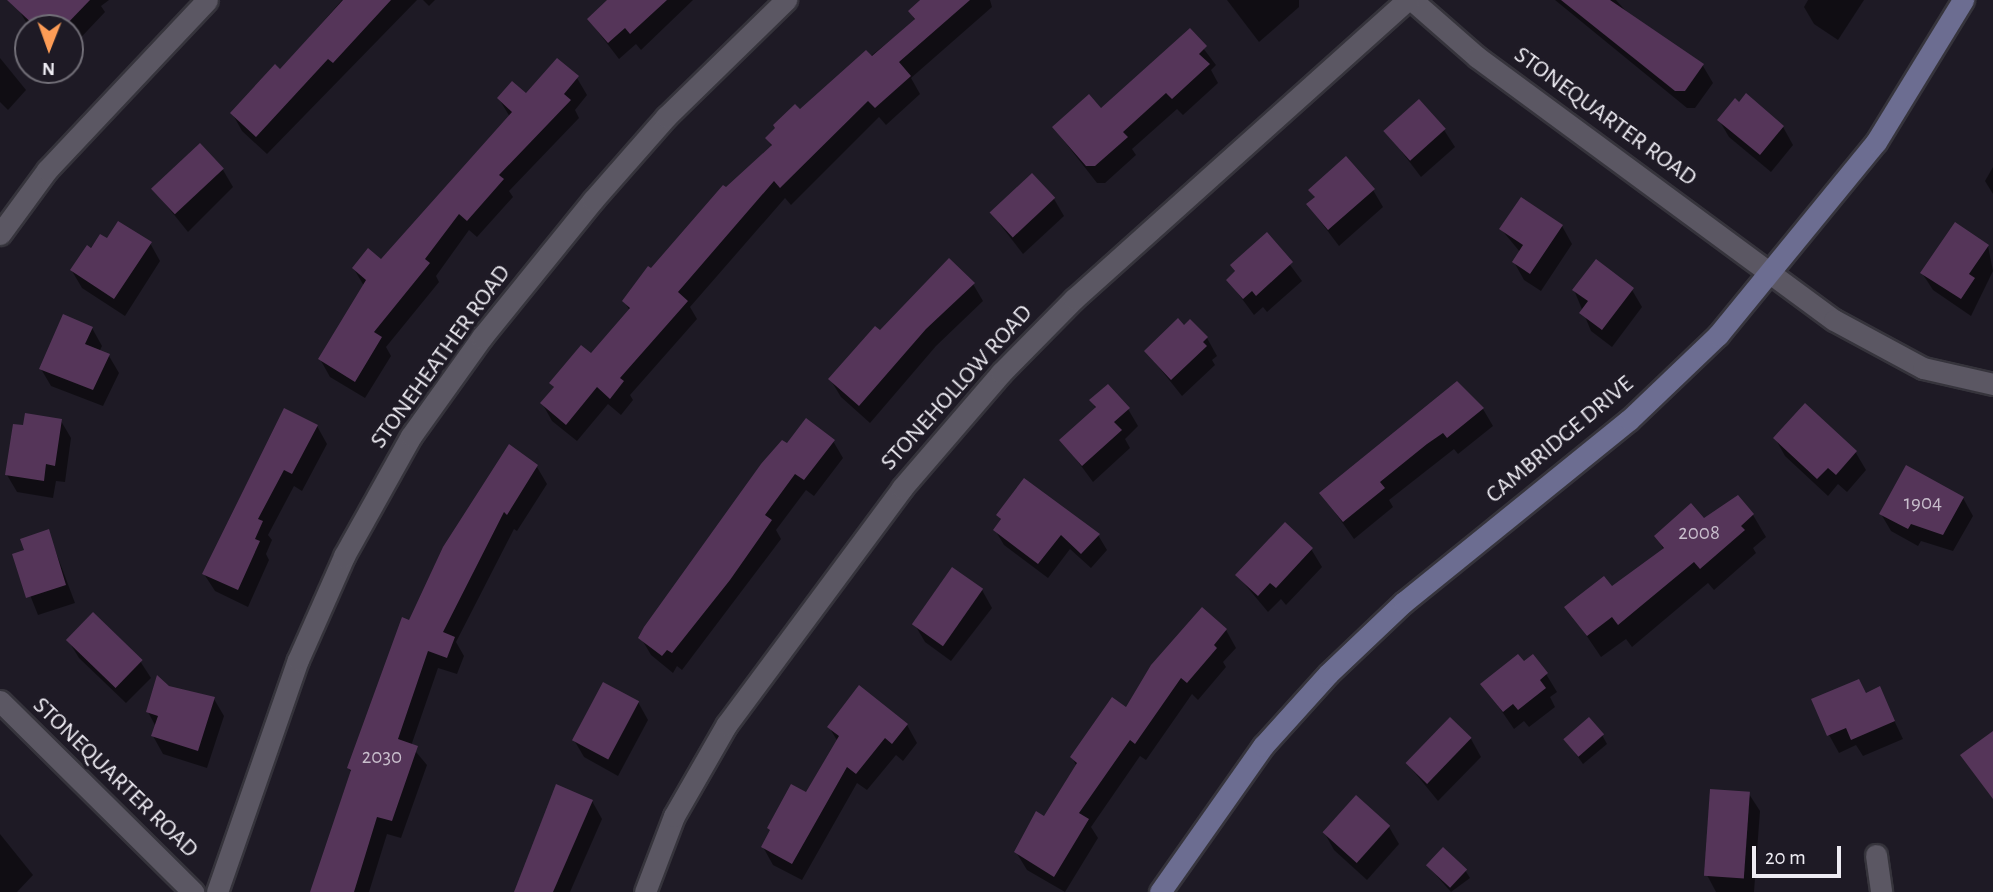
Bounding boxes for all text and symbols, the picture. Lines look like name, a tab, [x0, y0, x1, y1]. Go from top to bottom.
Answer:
north arrow	[14, 14, 84, 84]
street label: STONEQUARTER ROAD	[1508, 41, 1702, 193]
text: N	[42, 59, 55, 78]
street label: STONEHEATHER ROAD	[365, 260, 517, 454]
street label: STONEHOLLOW ROAD	[875, 299, 1039, 477]
street label: CAMBRIDGE DRIVE	[1481, 370, 1639, 510]
house number: 1904	[1904, 490, 1942, 516]
house number: 2008	[1678, 520, 1720, 546]
street label: STONEQUARTER ROAD	[26, 692, 204, 864]
house number: 2030	[362, 744, 402, 770]
scale bar	[1755, 832, 1844, 876]
text: 20 m	[1765, 847, 1806, 868]

